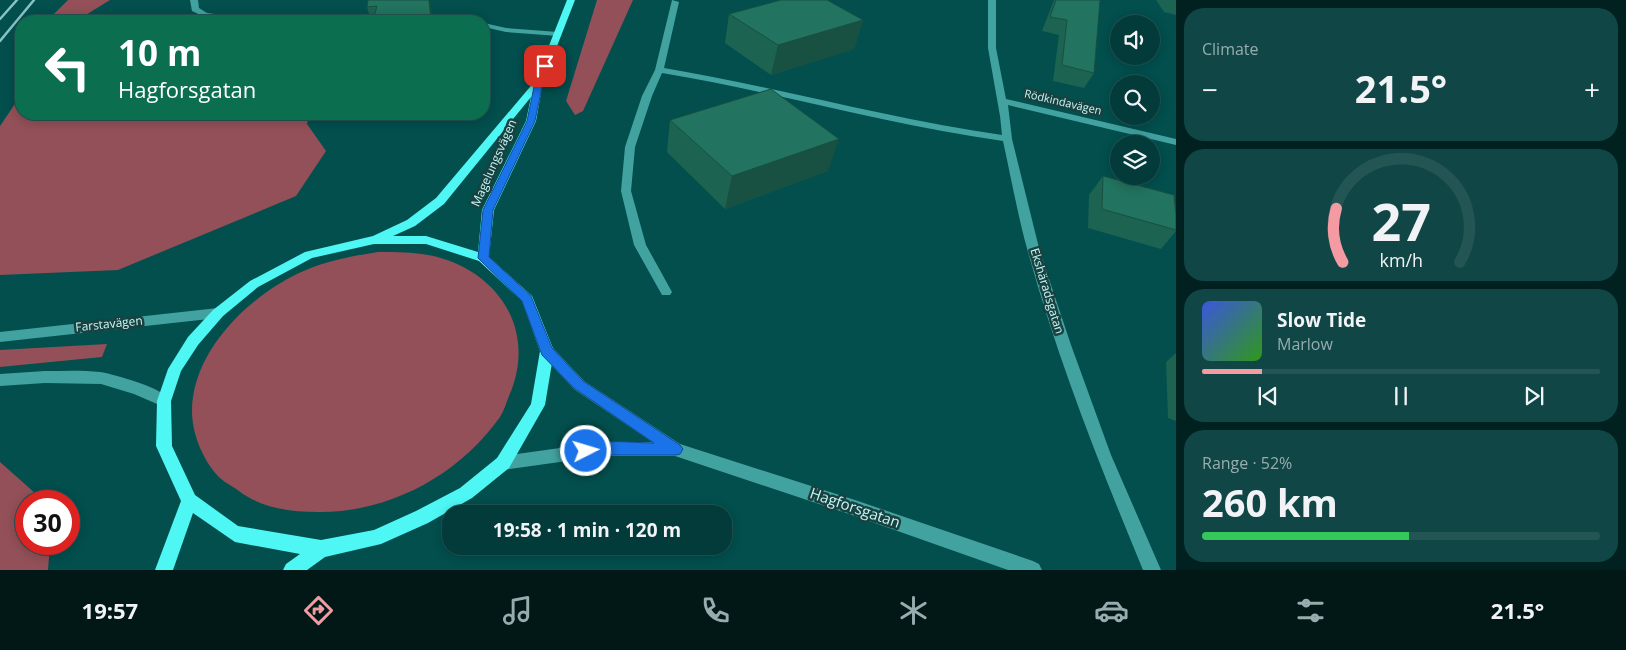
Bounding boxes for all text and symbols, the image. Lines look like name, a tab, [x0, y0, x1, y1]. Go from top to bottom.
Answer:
map controls	[1110, 15, 1160, 185]
button: sound	[1110, 15, 1160, 65]
text: 10 m	[118, 29, 201, 76]
icon: left	[35, 35, 100, 100]
text: Climate	[1202, 38, 1259, 60]
pin	[524, 45, 566, 87]
icon: arrive	[531, 52, 559, 80]
text: 21.5°	[1355, 62, 1447, 114]
text: −	[1202, 70, 1218, 108]
text: +	[1584, 70, 1600, 108]
text: Hagforsgatan	[118, 74, 256, 104]
button: search	[1110, 75, 1160, 125]
street label: Rödkindavägen	[1023, 85, 1103, 118]
street label: Magelungsvägen	[467, 116, 520, 209]
button: layers	[1110, 135, 1160, 185]
text: 27	[1371, 185, 1431, 256]
street label: Ekshäradsgatan	[1026, 246, 1069, 336]
text: km/h	[1379, 248, 1423, 272]
text: Slow Tide	[1277, 307, 1366, 333]
street label: Farstavägen	[74, 312, 144, 335]
text: Marlow	[1277, 333, 1333, 355]
icon: previous	[1254, 382, 1282, 410]
icon: pause	[1387, 382, 1415, 410]
icon: next	[1520, 382, 1548, 410]
position arrow	[559, 424, 611, 476]
text: Range · 52%	[1202, 452, 1292, 474]
text: 260 km	[1202, 476, 1338, 528]
street label: Hagforsgatan	[808, 482, 903, 532]
speed limit sign: 30	[15, 490, 80, 555]
text: 19:58 · 1 min · 120 m	[493, 517, 681, 543]
icon: directions	[301, 593, 336, 628]
icon: music	[500, 593, 535, 628]
icon: phone	[698, 593, 733, 628]
icon: climate	[896, 593, 931, 628]
icon: car	[1094, 593, 1129, 628]
icon: filters	[1293, 593, 1328, 628]
text: 19:57	[82, 595, 138, 625]
text: 21.5°	[1491, 595, 1544, 625]

